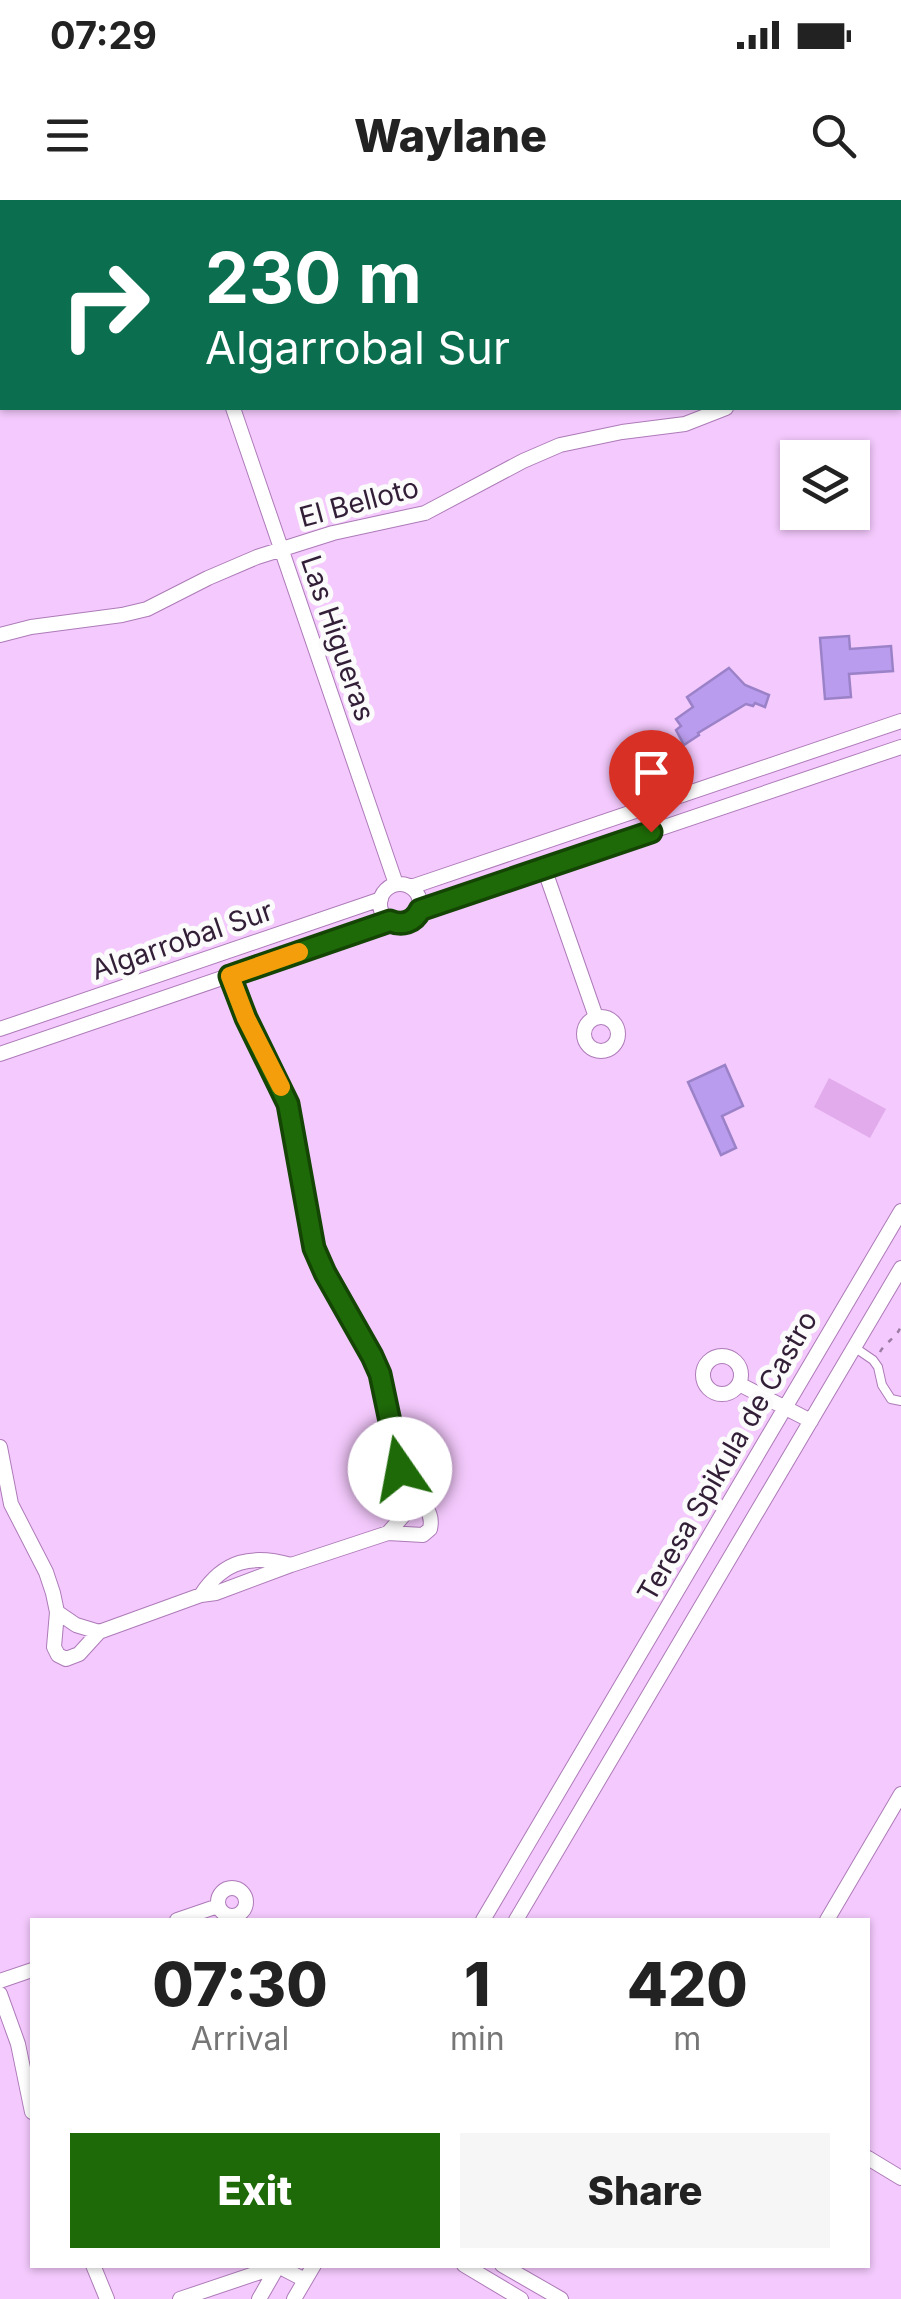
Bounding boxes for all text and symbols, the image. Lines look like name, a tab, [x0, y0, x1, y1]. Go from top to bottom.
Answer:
text: 07:29	[50, 12, 157, 58]
icon: menu	[40, 108, 95, 163]
text: Waylane	[354, 108, 547, 163]
icon: search	[806, 108, 861, 163]
text: 230 m	[205, 235, 422, 320]
icon: right	[40, 240, 170, 370]
text: Algarrobal Sur	[205, 320, 510, 375]
map controls	[780, 440, 870, 530]
button: layers	[780, 440, 870, 530]
street label: El Belloto	[296, 470, 422, 534]
street label: Las Higueras	[294, 551, 382, 725]
pin	[609, 730, 694, 833]
icon: arrive	[624, 745, 679, 800]
street label: Algarrobal Sur	[87, 893, 277, 987]
street label: Teresa Spikula de Castro	[630, 1305, 824, 1607]
position arrow	[348, 1417, 452, 1521]
text: 07:30	[152, 1948, 328, 2020]
text: 1	[464, 1948, 491, 2020]
text: 420	[627, 1948, 748, 2020]
text: Arrival	[191, 2019, 289, 2058]
text: min	[450, 2019, 505, 2058]
text: m	[673, 2019, 701, 2058]
button: Exit	[70, 2133, 440, 2248]
button: Share	[460, 2133, 830, 2248]

